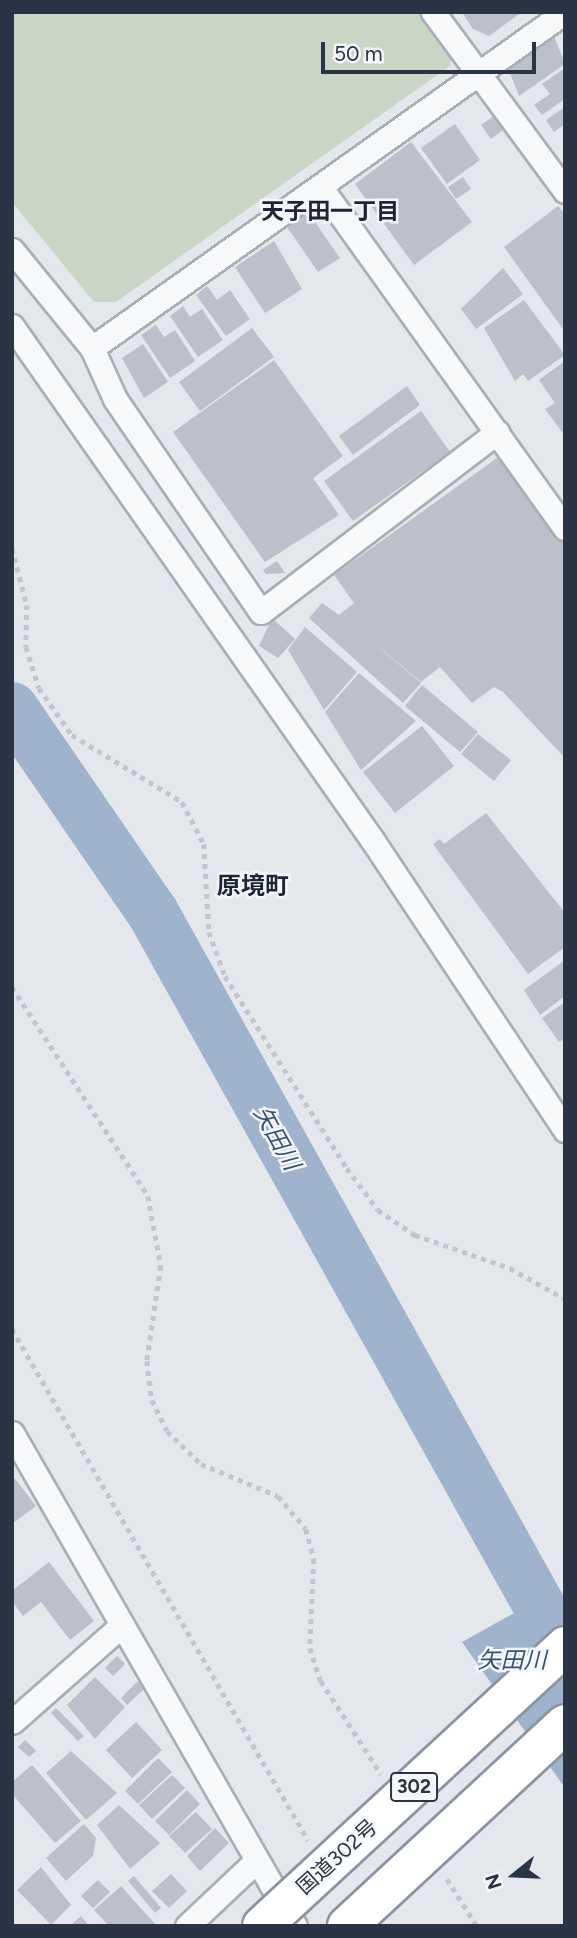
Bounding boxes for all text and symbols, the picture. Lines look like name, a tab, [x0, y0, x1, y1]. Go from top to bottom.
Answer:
scale bar	[325, 28, 540, 72]
text: 50 m	[334, 41, 383, 66]
district label: 天子田一丁目	[261, 197, 399, 225]
district label: 原境町	[217, 872, 289, 900]
water label: 矢田川	[248, 1101, 306, 1175]
water label: 矢田川	[478, 1646, 546, 1674]
road number: 302	[390, 1772, 438, 1802]
street label: 国道302号	[292, 1814, 382, 1900]
north arrow	[479, 1840, 549, 1910]
text: N	[480, 1871, 507, 1892]

